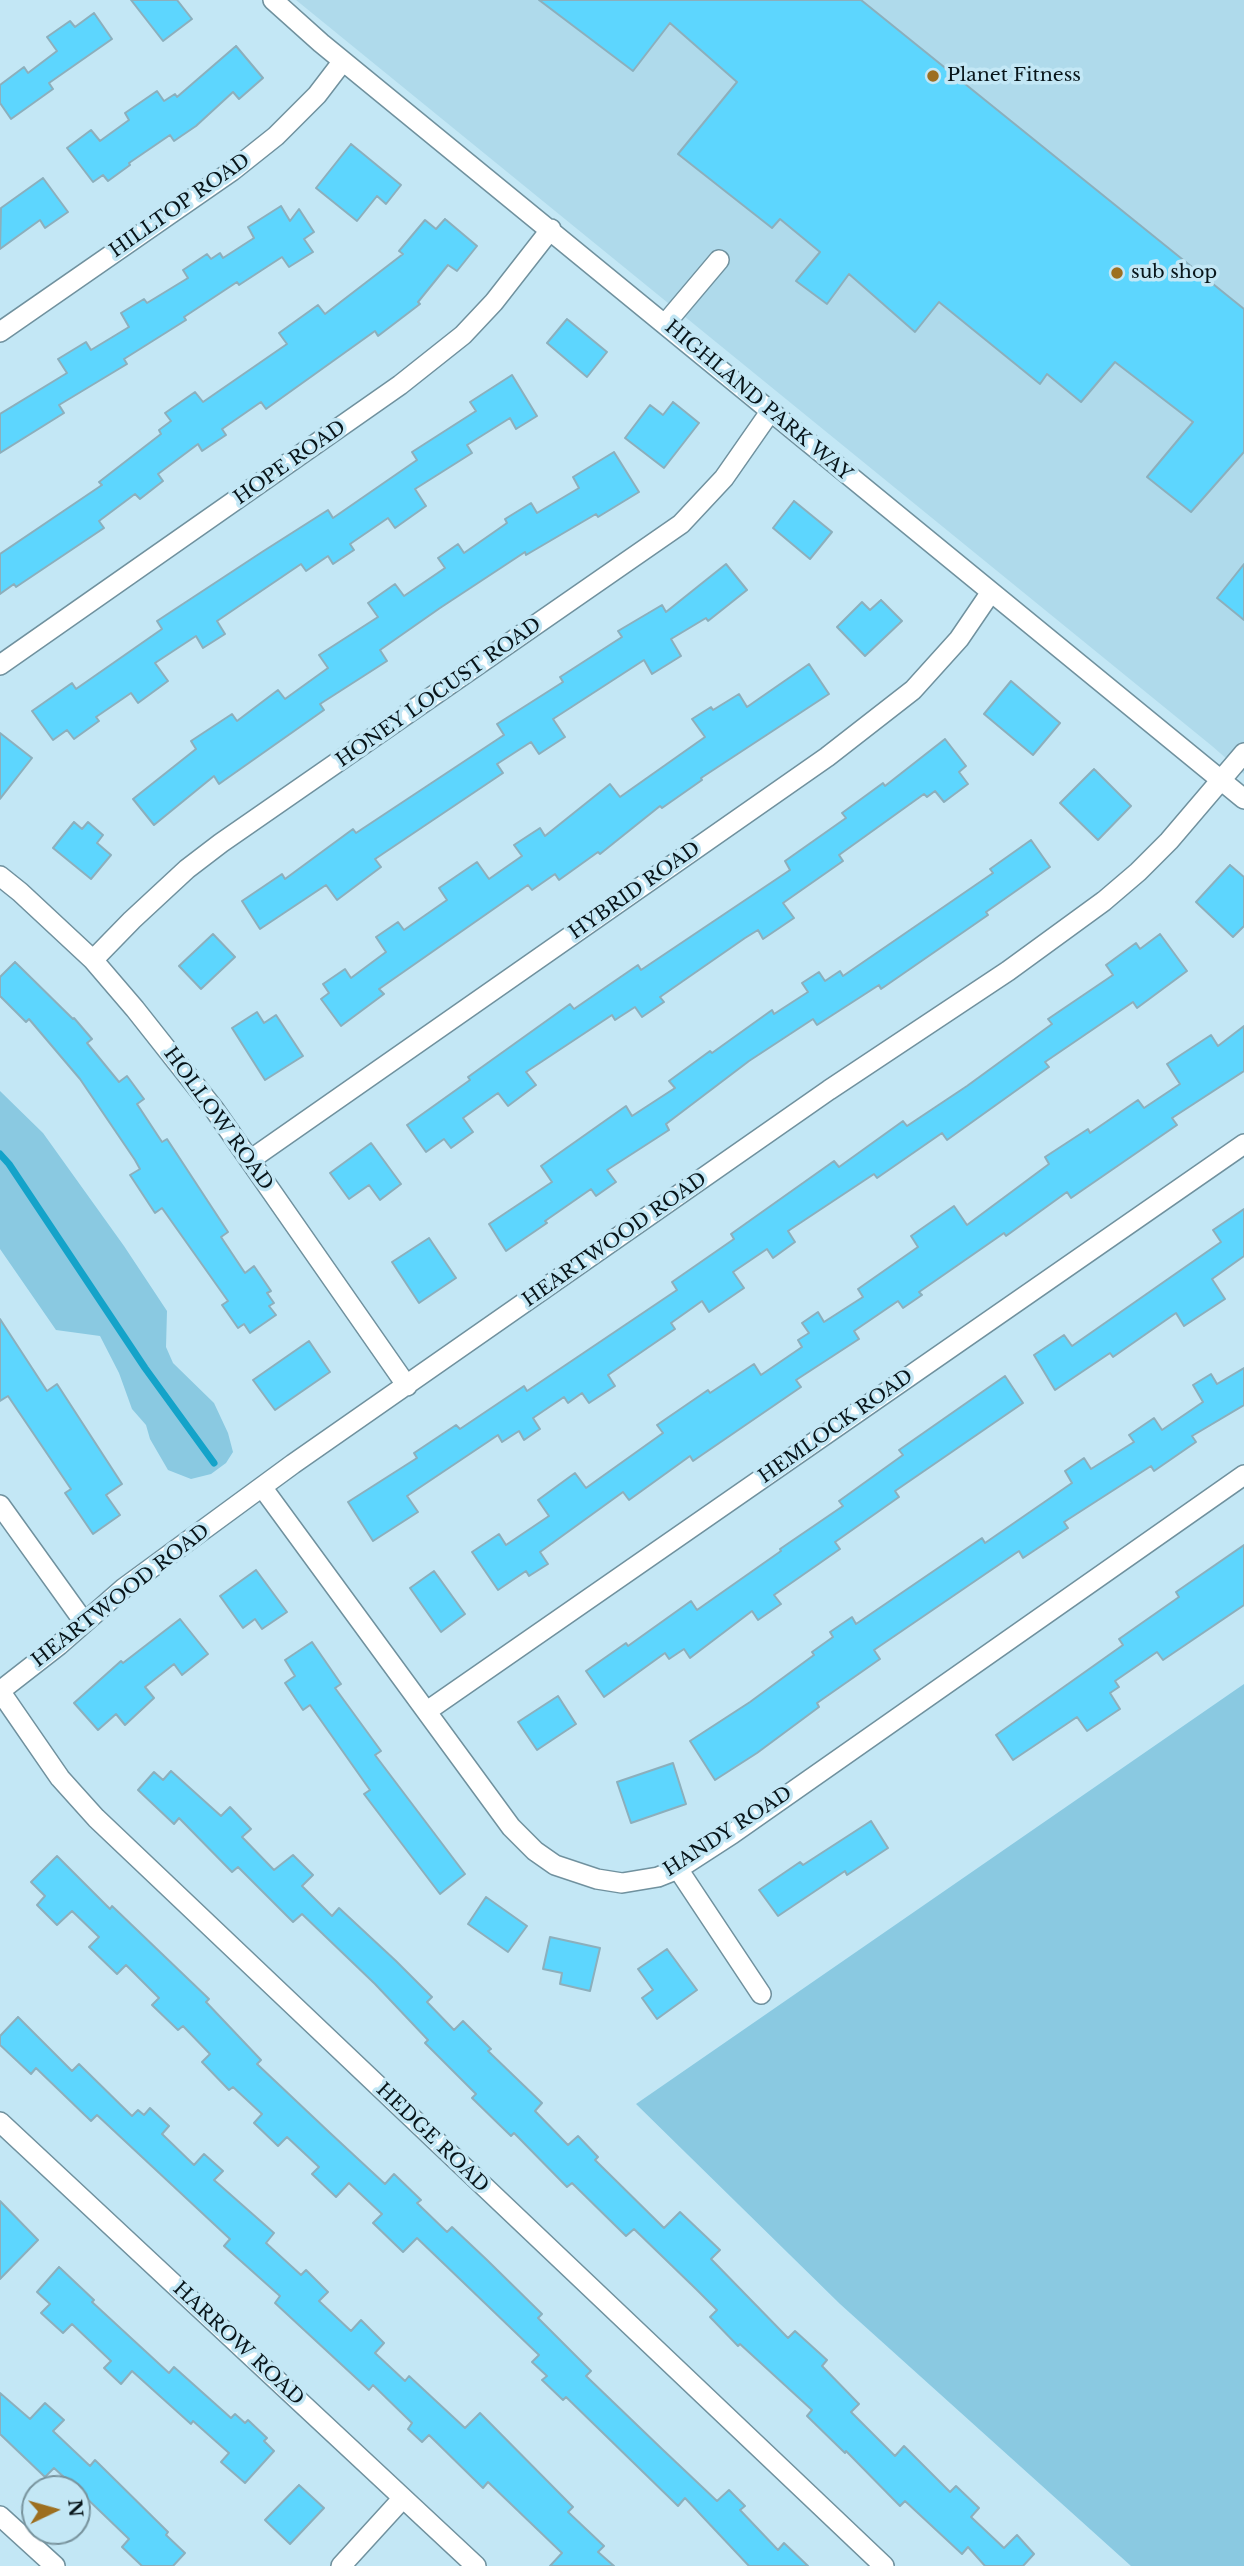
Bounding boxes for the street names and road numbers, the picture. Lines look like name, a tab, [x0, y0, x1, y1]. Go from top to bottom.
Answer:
street label: HILLTOP ROAD	[106, 149, 254, 263]
street label: HIGHLAND PARK WAY	[660, 316, 856, 486]
street label: HOPE ROAD	[230, 416, 350, 510]
street label: HONEY LOCUST ROAD	[332, 613, 546, 773]
street label: HYBRID ROAD	[565, 837, 705, 945]
street label: HOLLOW ROAD	[158, 1043, 278, 1195]
street label: HEARTWOOD ROAD	[519, 1168, 711, 1312]
street label: HEMLOCK ROAD	[755, 1365, 917, 1489]
street label: HEARTWOOD ROAD	[28, 1520, 214, 1672]
street label: HANDY ROAD	[660, 1782, 796, 1882]
street label: HEDGE ROAD	[371, 2079, 493, 2197]
street label: HARROW ROAD	[168, 2278, 308, 2410]

